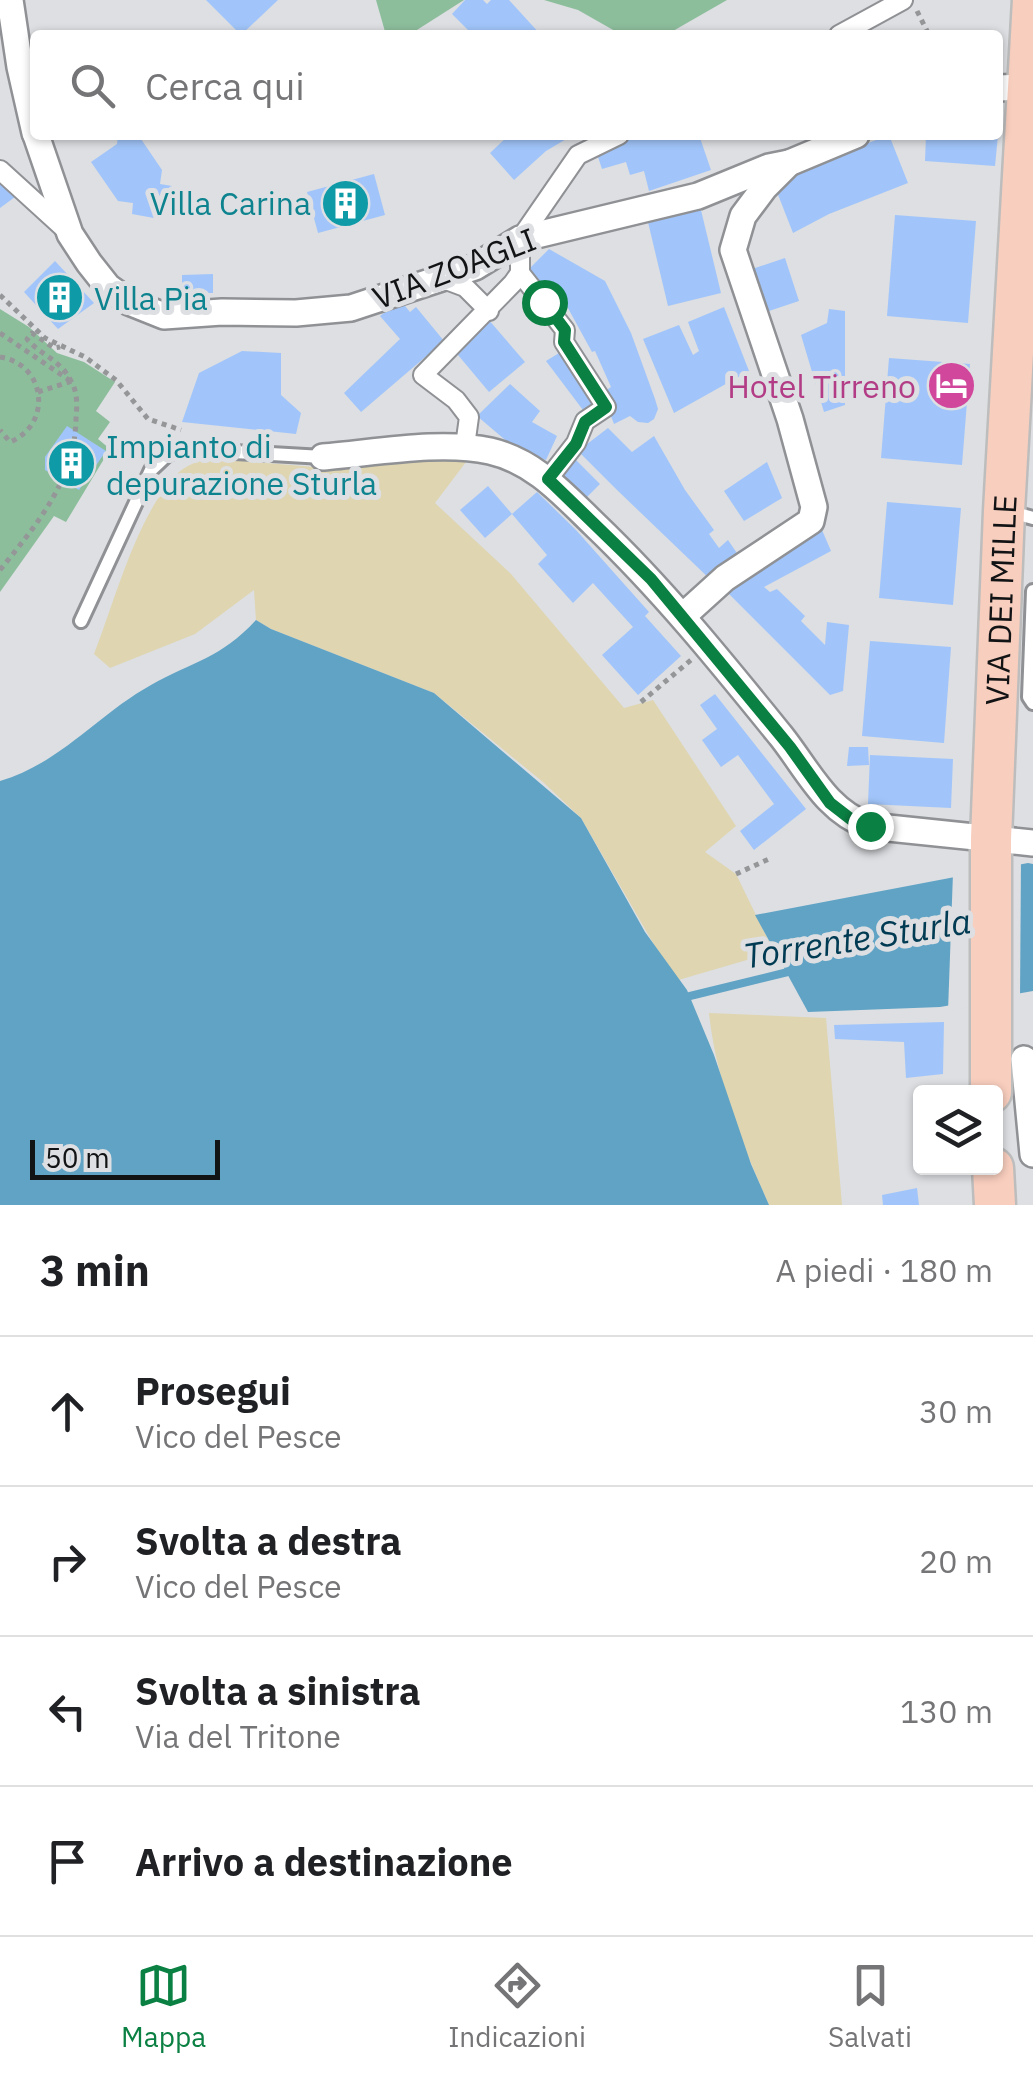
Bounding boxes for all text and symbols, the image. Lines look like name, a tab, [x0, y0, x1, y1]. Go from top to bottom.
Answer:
search box	[30, 30, 1003, 140]
icon: search	[65, 58, 120, 113]
text: Cerca qui	[145, 61, 305, 110]
building icon: Villa Carina	[320, 177, 372, 229]
place label: Villa Carina	[150, 182, 311, 224]
street label: VIA ZOAGLI	[366, 218, 542, 318]
building icon: Villa Pia	[33, 272, 85, 324]
place label: Villa Pia	[94, 277, 208, 319]
route start	[522, 280, 568, 326]
hotel icon: Hotel Tirreno	[925, 360, 977, 412]
place label: Hotel Tirreno	[727, 365, 916, 407]
place label: Impianto di depurazione Sturla	[106, 425, 377, 504]
building icon: Impianto di depurazione Sturla	[45, 438, 97, 490]
street label: VIA DEI MILLE	[975, 494, 1026, 706]
route end	[848, 804, 894, 850]
water label: Torrente Sturla	[740, 897, 974, 979]
map controls	[913, 1085, 1003, 1175]
button: layers	[913, 1085, 1003, 1175]
scale bar	[30, 1135, 220, 1180]
text: 50 m	[45, 1139, 110, 1176]
text: 3 min	[40, 1243, 150, 1298]
text: A piedi · 180 m	[776, 1249, 993, 1291]
text: Prosegui	[135, 1366, 291, 1415]
icon: ahead	[40, 1384, 95, 1439]
text: 30 m	[919, 1390, 993, 1432]
text: Vico del Pesce	[135, 1415, 342, 1457]
text: Svolta a destra	[135, 1516, 402, 1565]
icon: right	[40, 1534, 95, 1589]
text: 20 m	[919, 1540, 993, 1582]
text: Vico del Pesce	[135, 1565, 342, 1607]
text: Svolta a sinistra	[135, 1666, 421, 1715]
icon: left	[40, 1684, 95, 1739]
text: 130 m	[900, 1690, 993, 1732]
text: Via del Tritone	[135, 1715, 341, 1757]
icon: arrive	[40, 1834, 95, 1889]
text: Arrivo a destinazione	[135, 1837, 513, 1886]
tab: Mappa	[121, 1958, 206, 2055]
tab: Indicazioni	[448, 1958, 586, 2055]
tab: Salvati	[828, 1958, 912, 2055]

